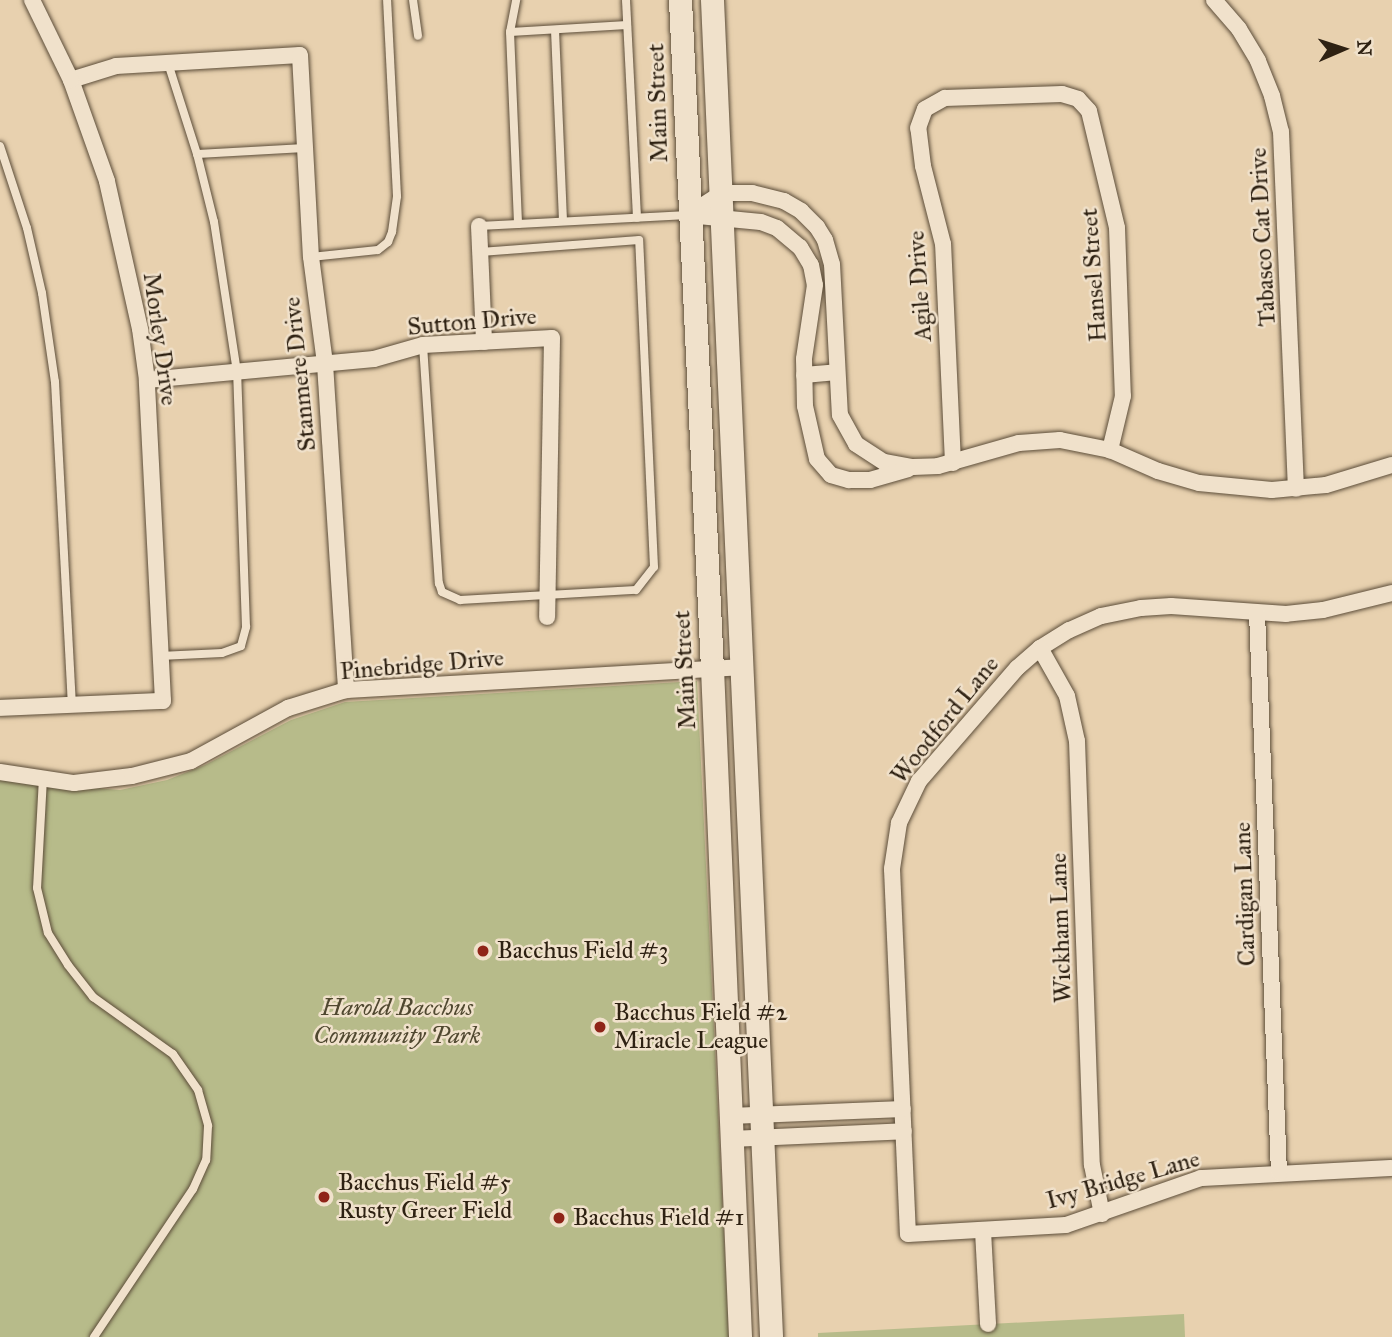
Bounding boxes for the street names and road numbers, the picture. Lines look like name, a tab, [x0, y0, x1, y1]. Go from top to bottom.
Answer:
street label: Main Street	[642, 43, 674, 163]
street label: Tabasco Cat Drive	[1244, 147, 1282, 327]
street label: Hansel Street	[1075, 207, 1113, 343]
street label: Agile Drive	[902, 230, 938, 342]
street label: Morley Drive	[136, 271, 184, 407]
street label: Stanmere Drive	[278, 295, 322, 453]
street label: Sutton Drive	[406, 302, 538, 342]
street label: Main Street	[667, 610, 703, 730]
street label: Pinebridge Drive	[339, 643, 505, 687]
street label: Woodford Lane	[885, 651, 1005, 789]
street label: Cardigan Lane	[1228, 821, 1262, 967]
street label: Wickham Lane	[1044, 852, 1078, 1004]
street label: Ivy Bridge Lane	[1043, 1144, 1203, 1216]

